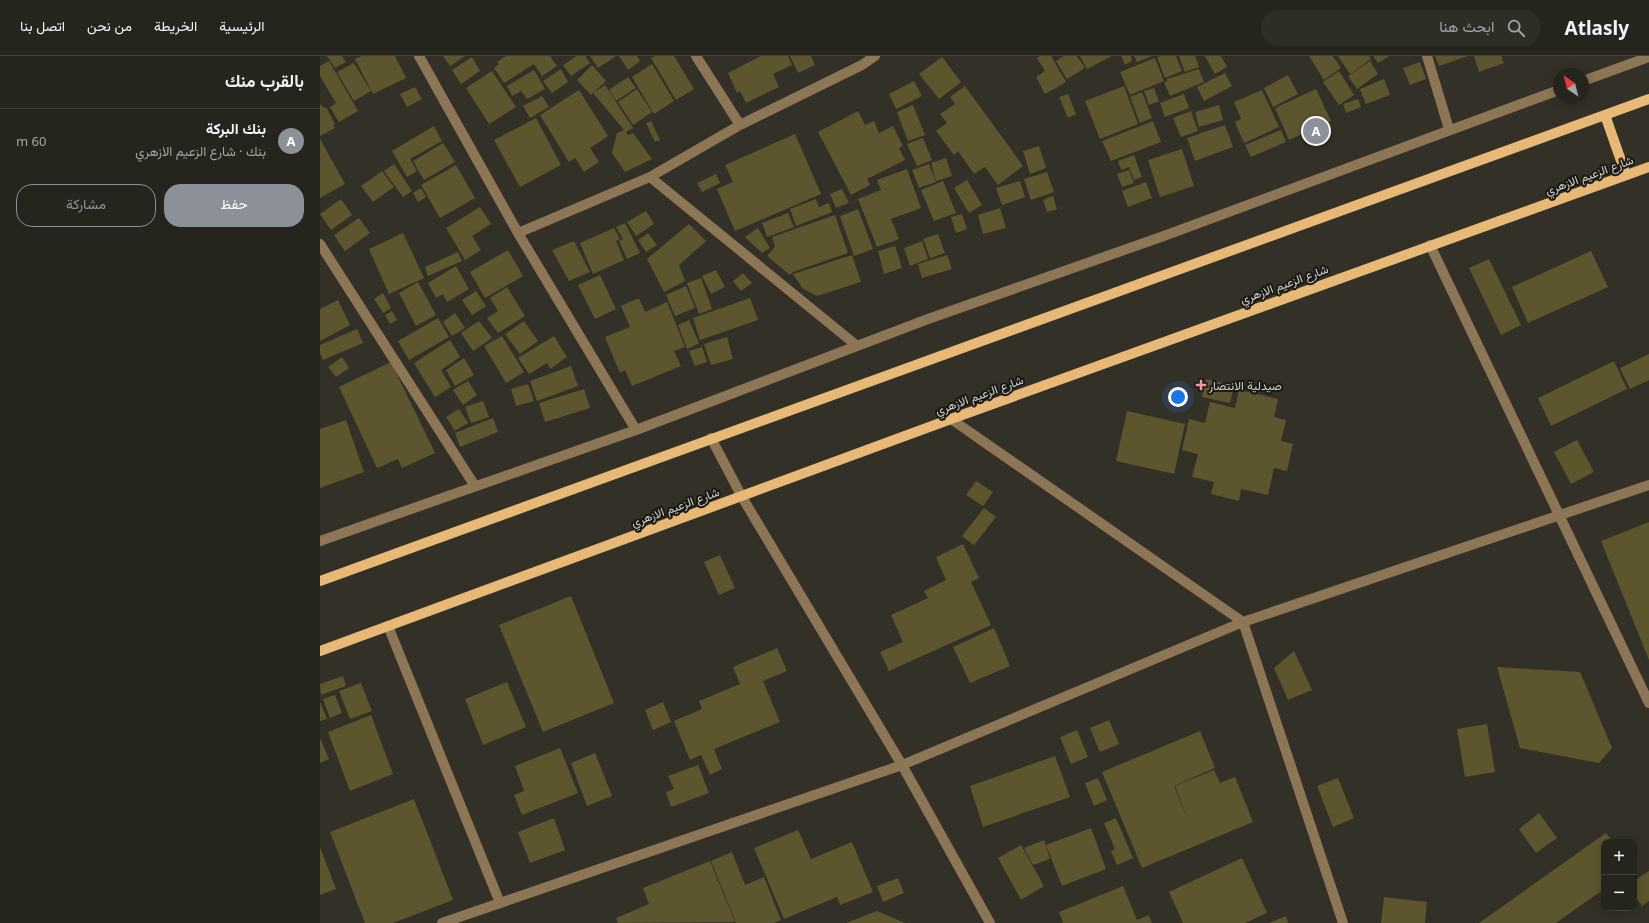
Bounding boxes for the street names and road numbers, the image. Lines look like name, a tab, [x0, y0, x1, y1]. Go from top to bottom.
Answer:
street label: شارع الزعيم الازهري	[1543, 151, 1636, 201]
street label: شارع الزعيم الازهري	[1238, 260, 1331, 310]
street label: شارع الزعيم الازهري	[933, 371, 1026, 421]
street label: شارع الزعيم الازهري	[629, 483, 722, 533]

